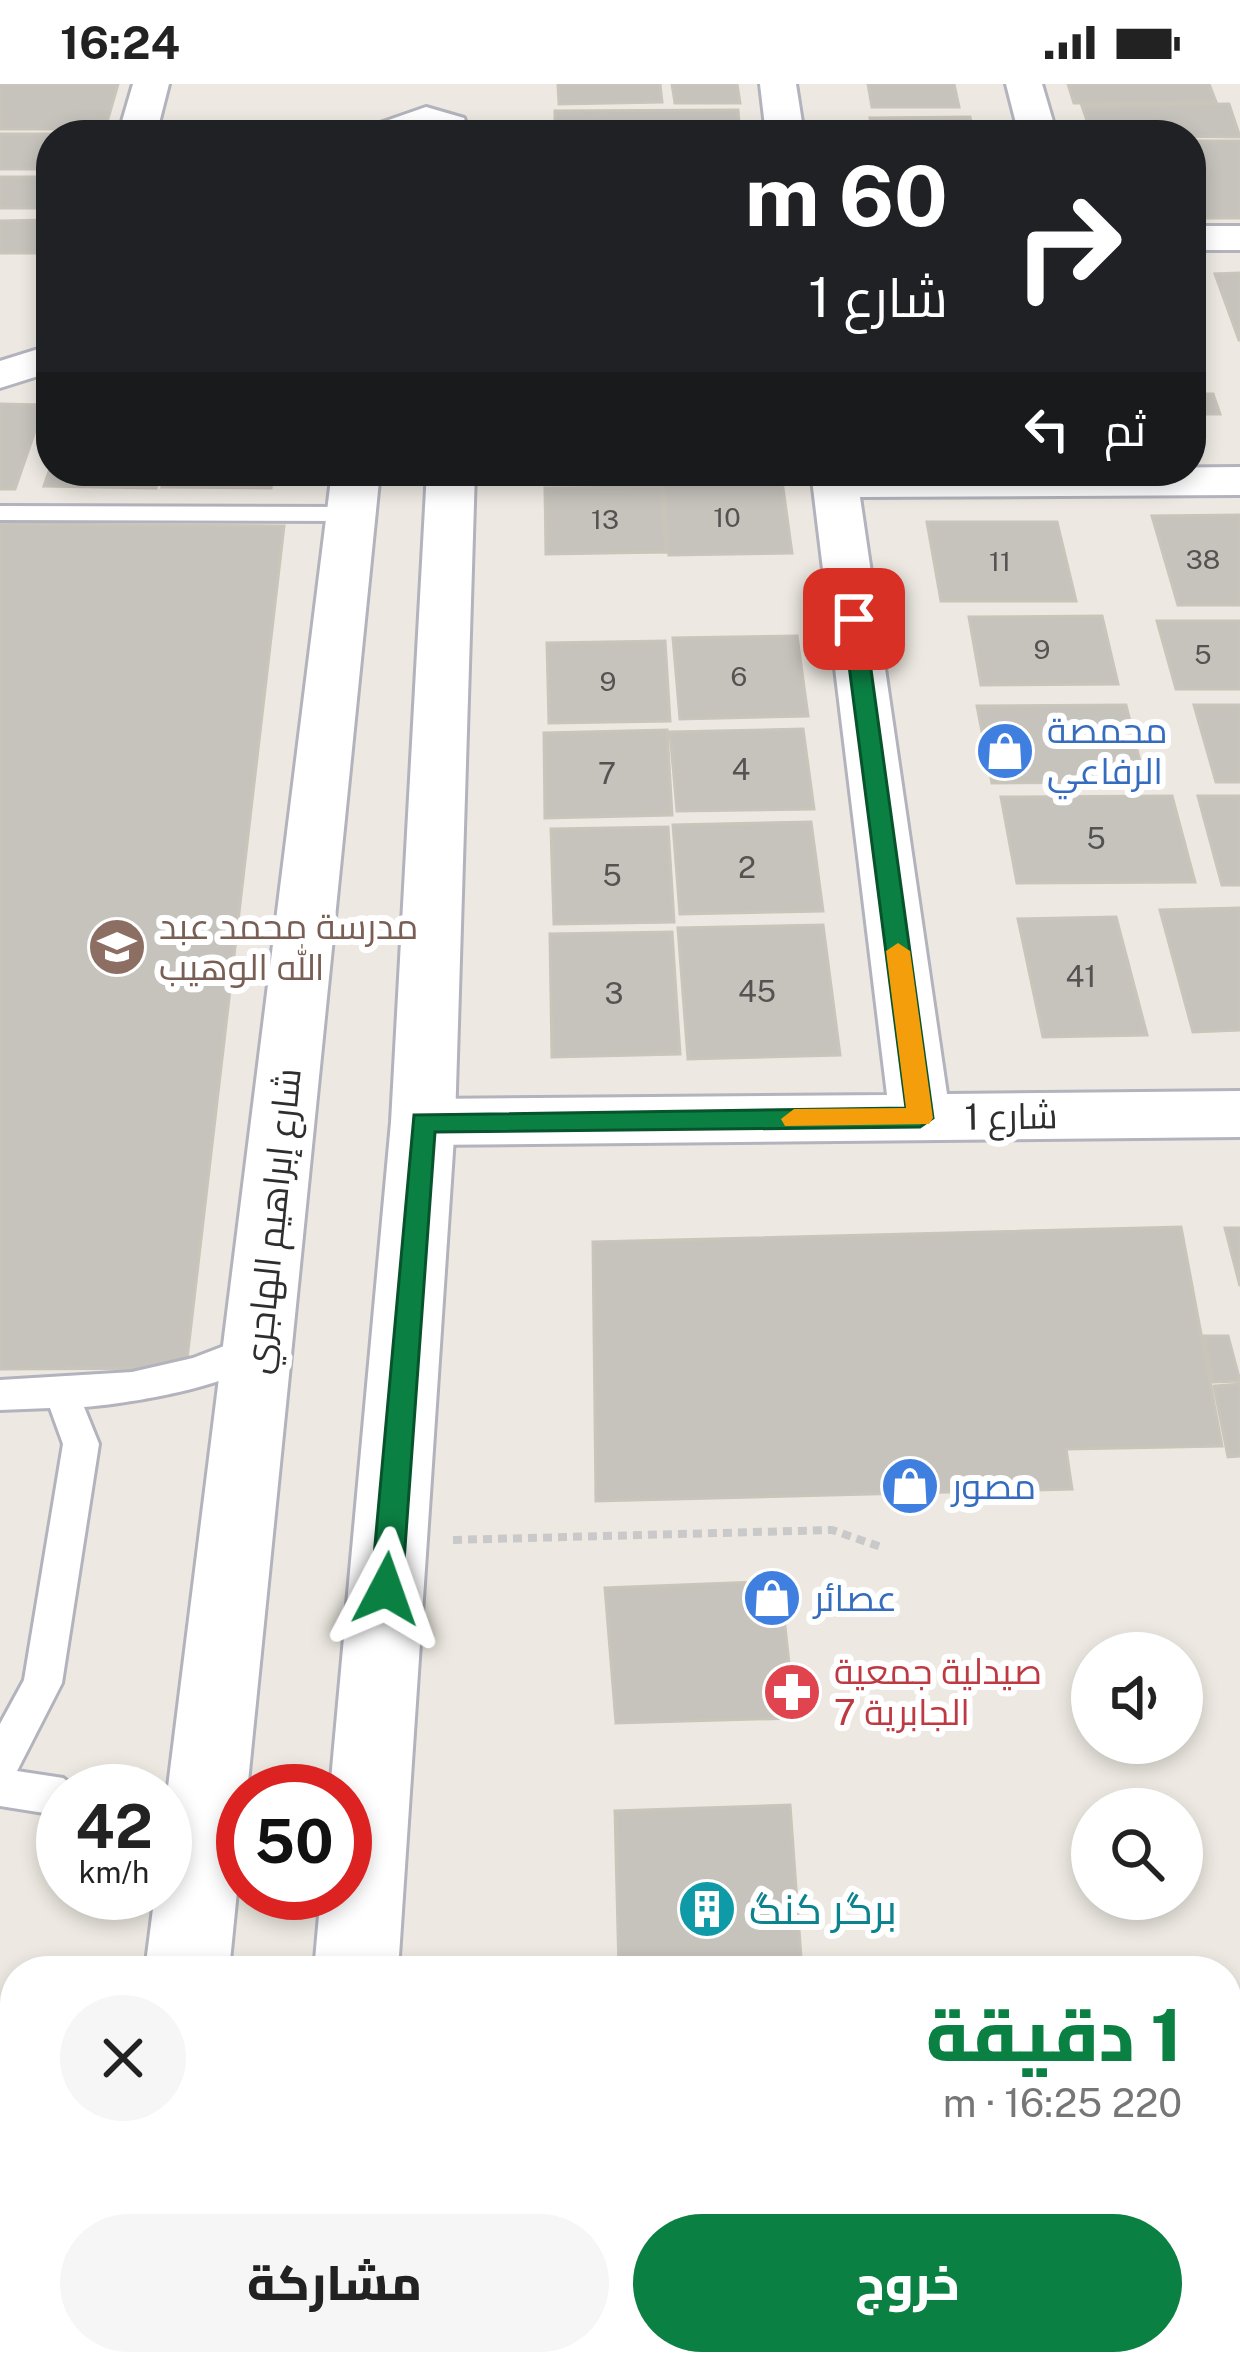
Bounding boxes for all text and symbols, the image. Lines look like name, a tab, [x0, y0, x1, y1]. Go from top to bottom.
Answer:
text: 16:24	[60, 16, 180, 69]
text: 60 m	[744, 146, 948, 245]
icon: right	[990, 168, 1146, 324]
text: شارع 1	[808, 266, 948, 329]
icon: left	[1014, 396, 1080, 462]
text: ثم	[1104, 403, 1146, 456]
house number: 10	[713, 501, 741, 533]
house number: 13	[591, 503, 619, 535]
house number: 38	[1186, 543, 1220, 575]
house number: 11	[989, 545, 1011, 577]
pin	[803, 568, 905, 670]
icon: arrive	[821, 586, 887, 652]
house number: 9	[1034, 633, 1050, 665]
house number: 5	[1194, 638, 1212, 670]
house number: 6	[731, 660, 747, 692]
house number: 9	[600, 665, 616, 697]
place label: محمصة الرفاعي	[1047, 709, 1168, 800]
shop icon: محمصة الرفاعي	[974, 720, 1036, 782]
house number: 4	[732, 751, 750, 787]
house number: 7	[598, 755, 616, 791]
house number: 5	[1086, 820, 1106, 856]
house number: 2	[738, 849, 756, 885]
house number: 5	[602, 857, 622, 893]
place label: مدرسة محمد عبد الله الوهيب	[159, 905, 418, 988]
school or university icon: مدرسة محمد عبد الله الوهيب	[86, 916, 148, 978]
house number: 41	[1065, 958, 1097, 994]
house number: 45	[738, 973, 776, 1009]
house number: 3	[605, 975, 623, 1011]
street label: شارع إبراهيم الهاجري	[235, 1066, 316, 1377]
street label: شارع 1	[964, 1094, 1058, 1142]
shop icon: مصور	[879, 1455, 941, 1517]
place label: مصور	[950, 1465, 1036, 1507]
position arrow	[323, 1526, 449, 1652]
shop icon: عصائر	[741, 1567, 803, 1629]
place label: عصائر	[812, 1577, 897, 1619]
map controls	[1071, 1632, 1203, 1920]
button: sound	[1071, 1632, 1203, 1764]
place label: صيدلية جمعية الجابرية 7	[834, 1650, 1042, 1733]
pharmacy icon: صيدلية جمعية الجابرية 7	[761, 1661, 823, 1723]
speed limit sign: 50	[216, 1764, 372, 1920]
button: search	[1071, 1788, 1203, 1920]
text: 42	[75, 1791, 153, 1862]
text: km/h	[79, 1854, 149, 1890]
building icon: برگر كنگ	[676, 1878, 738, 1940]
place label: برگر كنگ	[749, 1884, 897, 1933]
text: 1 دقيقة	[926, 1993, 1182, 2077]
button: close	[60, 1995, 186, 2121]
text: 220 m · 16:25	[943, 2080, 1182, 2126]
button: مشاركة	[60, 2214, 609, 2352]
button: خروج	[633, 2214, 1182, 2352]

